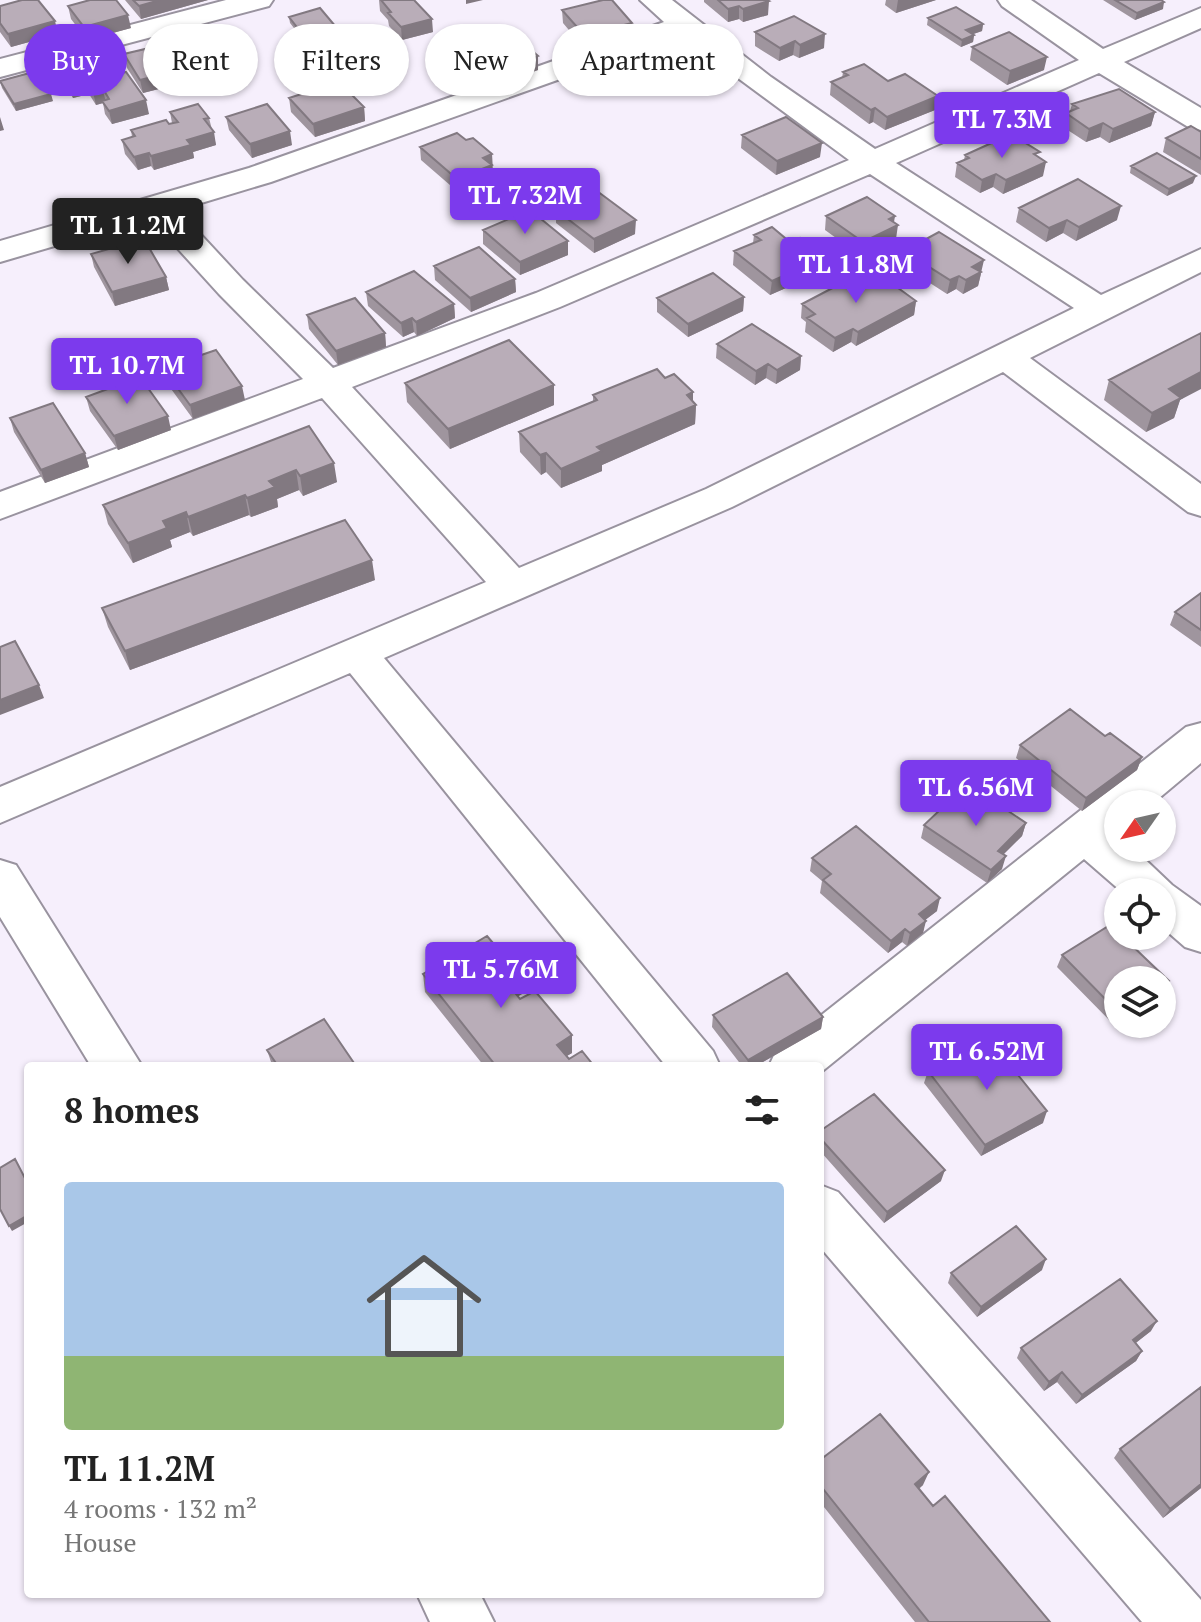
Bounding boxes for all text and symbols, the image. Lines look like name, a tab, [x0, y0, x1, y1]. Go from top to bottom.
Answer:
chip: Buy	[24, 24, 127, 96]
chip: Rent	[143, 24, 258, 96]
chip: Filters	[274, 24, 409, 96]
chip: New	[425, 24, 536, 96]
chip: Apartment	[552, 24, 744, 96]
pin: TL 7.3M	[928, 92, 1076, 160]
text: TL 7.3M	[952, 101, 1052, 135]
pin: TL 7.32M	[442, 168, 608, 236]
text: TL 7.32M	[468, 177, 582, 211]
pin: TL 11.2M	[45, 198, 211, 266]
text: TL 11.2M	[70, 207, 186, 241]
pin: TL 11.8M	[773, 237, 939, 305]
text: TL 11.8M	[798, 246, 914, 280]
pin: TL 10.7M	[44, 338, 210, 406]
text: TL 10.7M	[69, 347, 185, 381]
pin: TL 6.56M	[893, 760, 1059, 828]
text: TL 6.56M	[918, 769, 1034, 803]
north arrow	[1104, 790, 1176, 862]
map controls	[1104, 790, 1176, 1038]
button: locate	[1104, 878, 1176, 950]
pin: TL 5.76M	[418, 942, 584, 1010]
text: TL 5.76M	[443, 951, 559, 985]
button: layers	[1104, 966, 1176, 1038]
pin: TL 6.52M	[904, 1024, 1070, 1092]
text: TL 6.52M	[929, 1033, 1045, 1067]
text: 8 homes	[64, 1088, 199, 1133]
icon: filters	[740, 1088, 784, 1132]
icon: home	[352, 1234, 496, 1378]
text: TL 11.2M	[64, 1446, 215, 1491]
text: 4 rooms · 132 m²	[64, 1491, 257, 1525]
text: House	[64, 1525, 137, 1559]

